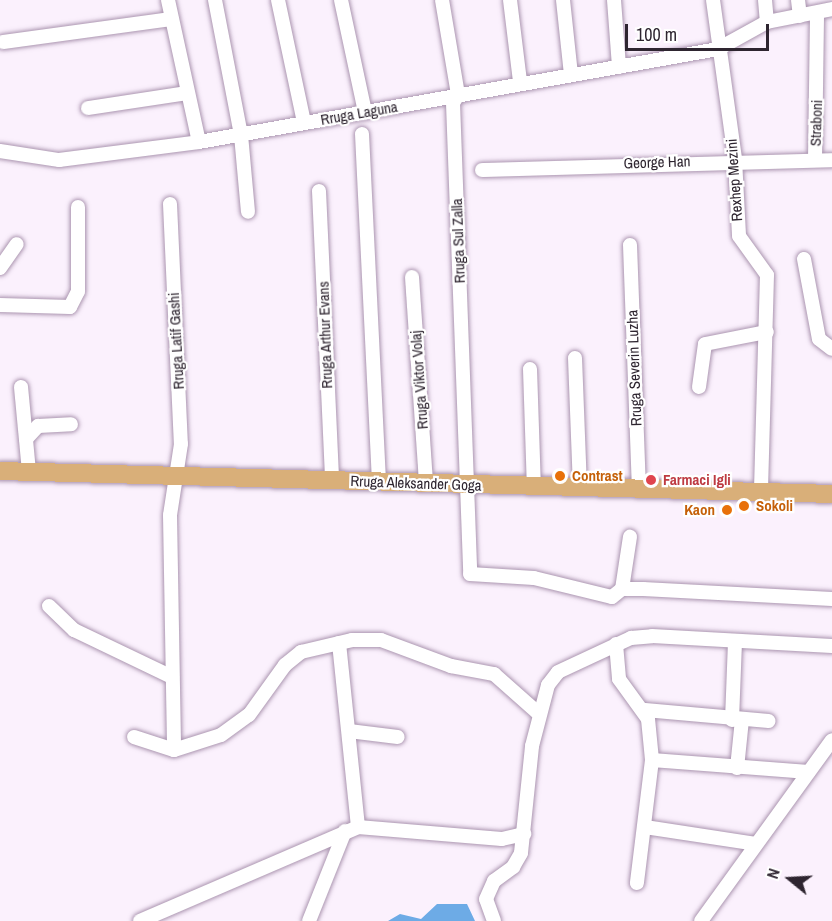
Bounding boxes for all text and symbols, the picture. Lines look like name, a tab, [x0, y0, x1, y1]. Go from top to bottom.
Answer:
scale bar	[628, 12, 772, 50]
text: 100 m	[636, 22, 677, 47]
street label: Rruga Laguna	[319, 97, 399, 129]
street label: Straboni	[806, 99, 826, 147]
street label: Rexhep Mezini	[722, 138, 746, 222]
street label: George Han	[623, 152, 691, 172]
street label: Rruga Sul Zalla	[448, 198, 468, 284]
street label: Rruga Arthur Evans	[314, 281, 336, 389]
street label: Rruga Latif Gashi	[164, 292, 188, 390]
street label: Rruga Severin Luzha	[623, 310, 645, 426]
street label: Rruga Viktor Volaj	[407, 330, 431, 430]
place label: Contrast	[572, 467, 623, 485]
marker: Contrast	[553, 469, 567, 483]
place label: Farmaci Igli	[663, 471, 731, 489]
street label: Rruga Aleksander Goga	[350, 472, 482, 494]
marker: Farmaci Igli	[644, 473, 658, 487]
place label: Sokoli	[756, 497, 793, 515]
marker: Sokoli	[737, 499, 751, 513]
place label: Kaon	[684, 501, 715, 519]
marker: Kaon	[720, 503, 734, 517]
north arrow	[760, 849, 820, 909]
text: N	[761, 866, 785, 881]

